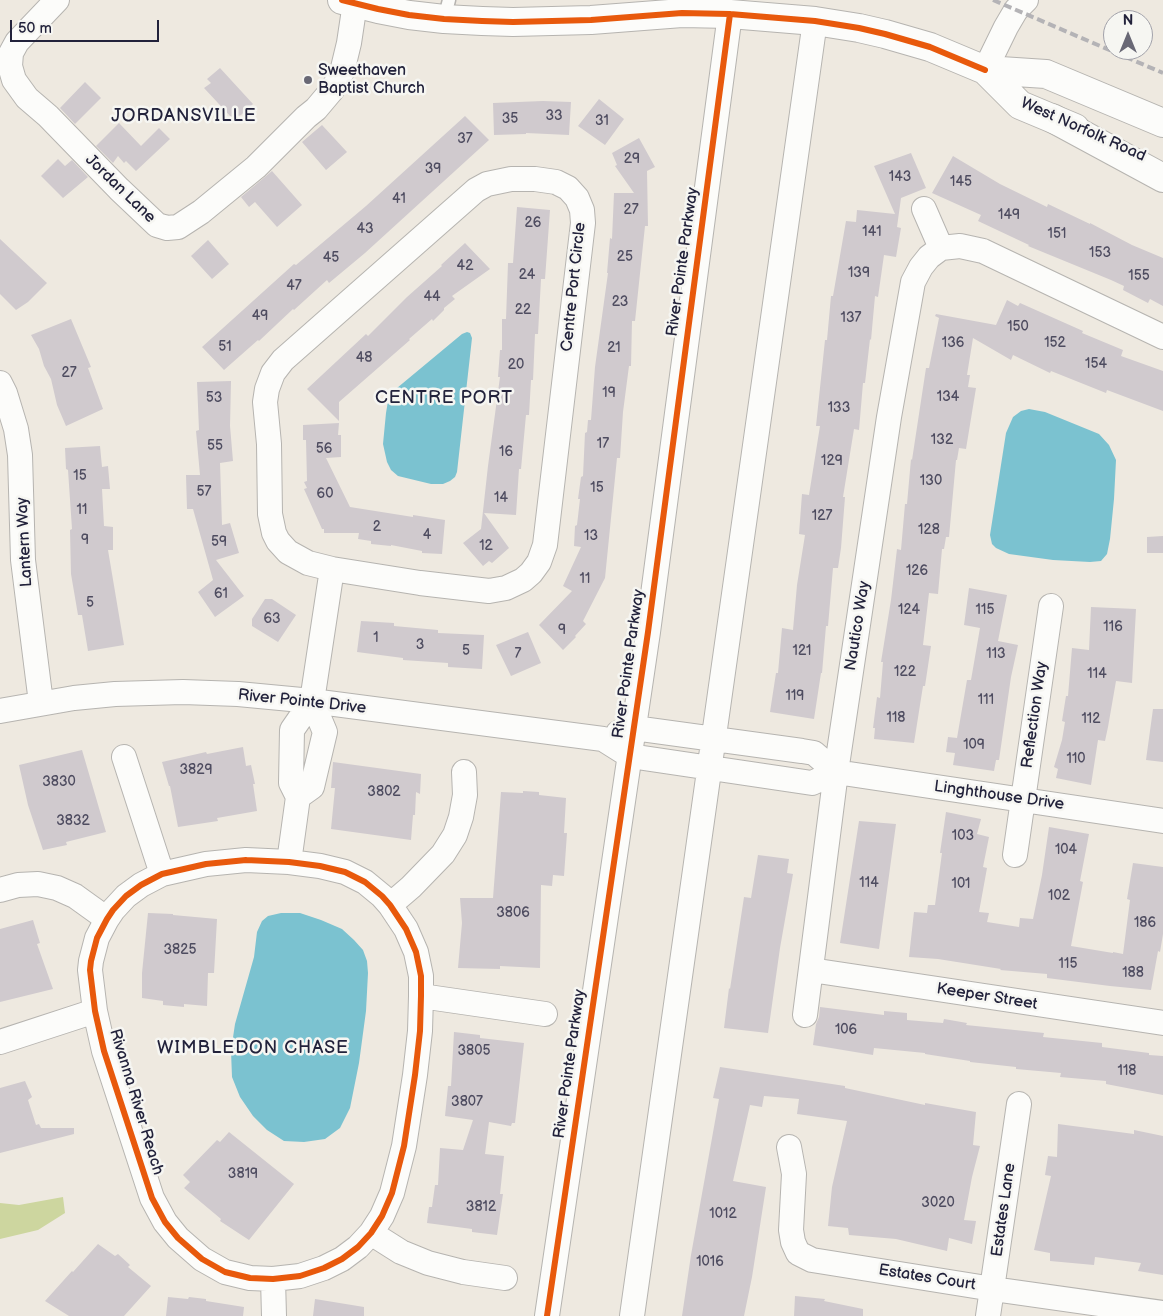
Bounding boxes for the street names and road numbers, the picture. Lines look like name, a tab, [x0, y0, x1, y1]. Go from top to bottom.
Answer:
street label: West Norfolk Road	[1017, 94, 1149, 166]
street label: Jordan Lane	[81, 151, 159, 227]
street label: River Pointe Parkway	[663, 186, 703, 338]
street label: Centre Port Circle	[558, 221, 590, 353]
street label: Lantern Way	[13, 497, 37, 587]
street label: Nautico Way	[841, 580, 875, 672]
street label: River Pointe Parkway	[609, 588, 649, 740]
street label: Reflection Way	[1018, 660, 1052, 770]
street label: River Pointe Drive	[237, 686, 367, 718]
street label: Linghthouse Drive	[933, 777, 1065, 815]
street label: Keeper Street	[935, 980, 1039, 1014]
street label: River Pointe Parkway	[550, 988, 590, 1140]
street label: Rivanna River Reach	[105, 1027, 167, 1177]
street label: Estates Lane	[988, 1162, 1020, 1258]
street label: Estates Court	[877, 1261, 977, 1295]

